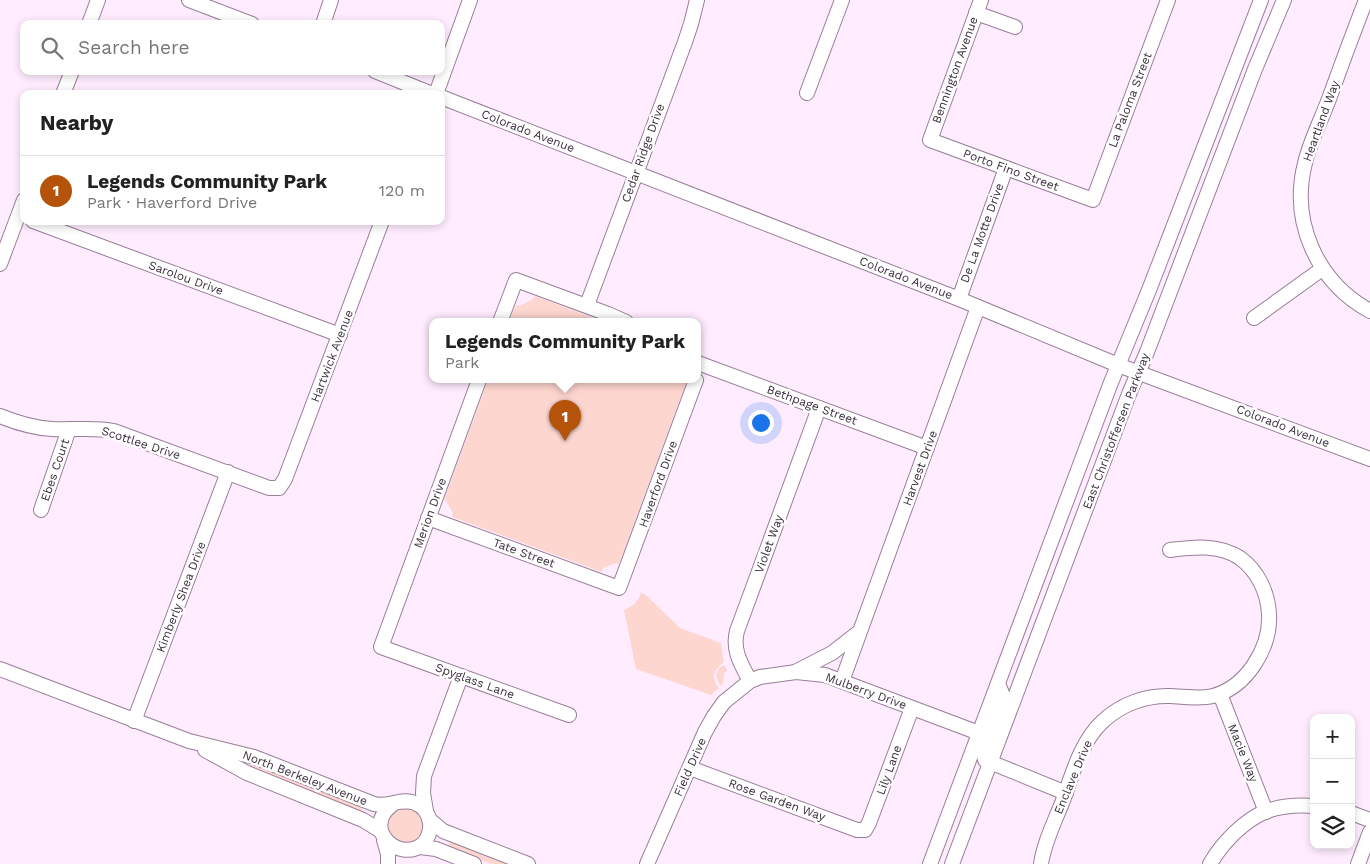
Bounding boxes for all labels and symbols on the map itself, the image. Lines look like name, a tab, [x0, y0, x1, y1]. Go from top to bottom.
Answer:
street label: Bennington Avenue	[929, 15, 981, 125]
street label: La Paloma Street	[1105, 50, 1155, 150]
street label: Heartland Way	[1300, 78, 1342, 163]
street label: Cedar Ridge Drive	[619, 102, 667, 204]
street label: Colorado Avenue	[479, 107, 577, 155]
street label: Porto Fino Street	[961, 146, 1061, 194]
street label: De La Motte Drive	[957, 181, 1007, 285]
street label: Colorado Avenue	[857, 254, 955, 302]
street label: Sarolou Drive	[147, 258, 225, 298]
street label: Hartwick Avenue	[308, 308, 356, 404]
street label: East Christoffersen Parkway	[1080, 350, 1153, 511]
street label: Bethpage Street	[765, 382, 859, 428]
pin: 1	[549, 400, 581, 441]
street label: Colorado Avenue	[1234, 402, 1332, 450]
your location	[748, 410, 774, 436]
street label: Scottlee Drive	[100, 424, 182, 462]
street label: Harvest Drive	[900, 428, 940, 507]
street label: Ebes Court	[38, 437, 72, 503]
street label: Haverford Drive	[636, 439, 680, 529]
street label: Merion Drive	[411, 476, 449, 550]
street label: Violet Way	[752, 512, 786, 575]
street label: Tate Street	[491, 535, 557, 571]
street label: Kimberly Shea Drive	[153, 539, 209, 654]
street label: Spyglass Lane	[434, 660, 516, 702]
street label: Mulberry Drive	[824, 670, 909, 712]
street label: Macie Way	[1225, 722, 1261, 785]
street label: Field Drive	[671, 736, 709, 798]
street label: Enclave Drive	[1051, 738, 1095, 816]
street label: Lily Lane	[874, 743, 905, 797]
street label: North Berkeley Avenue	[241, 748, 369, 808]
street label: Rose Garden Way	[727, 776, 828, 824]

